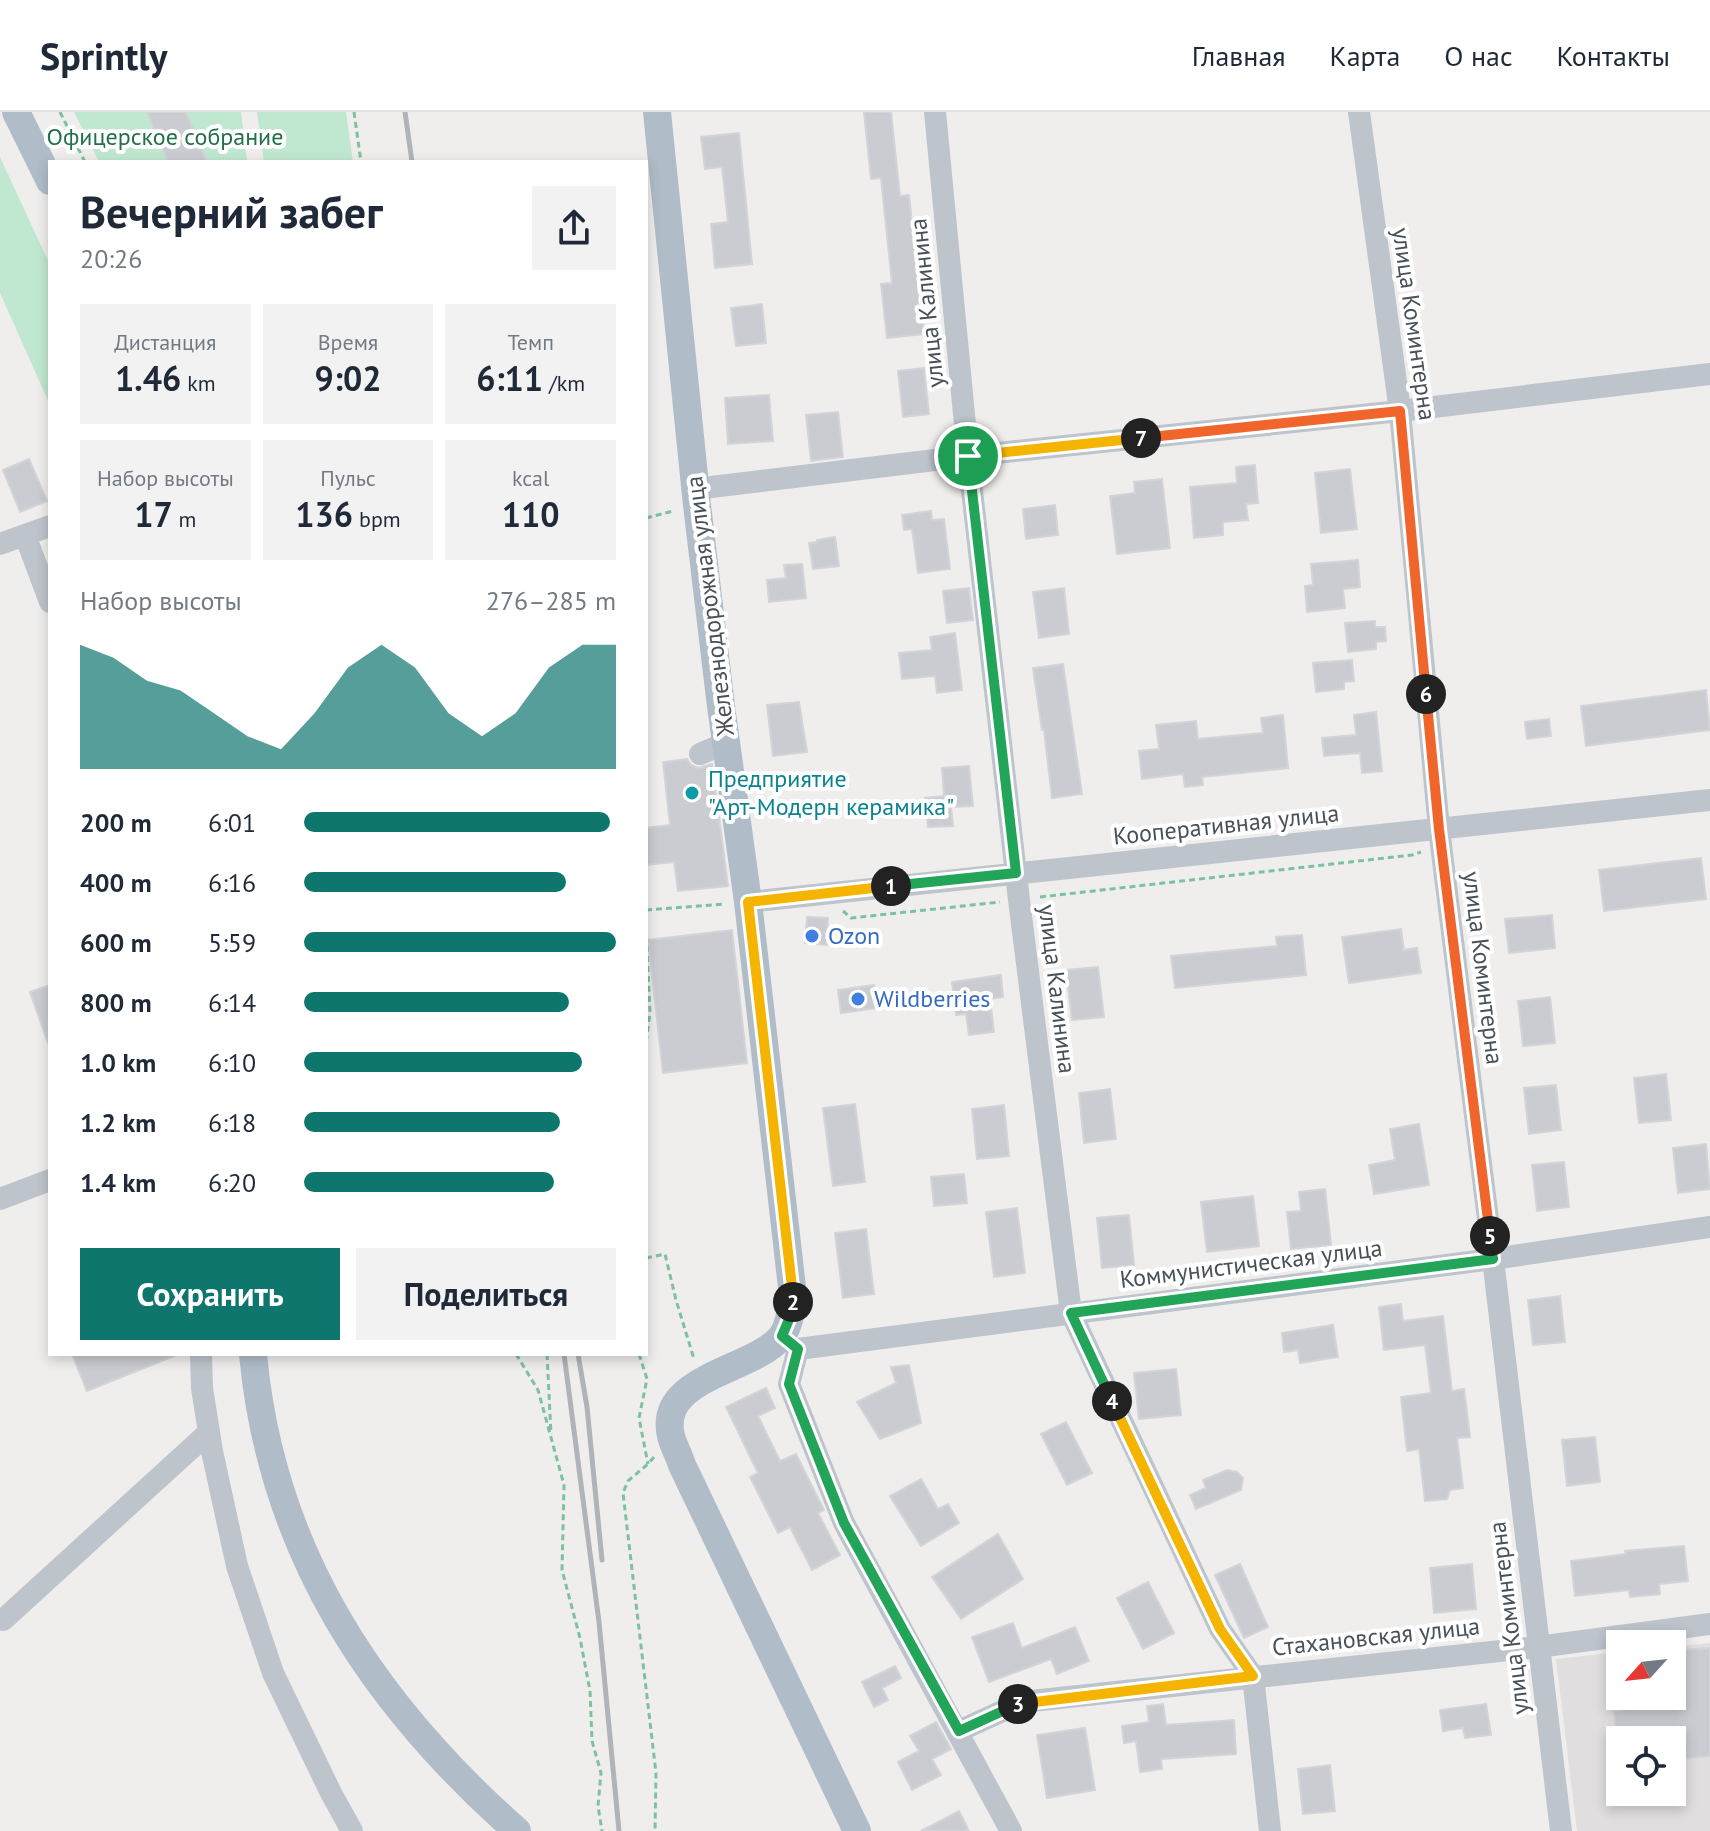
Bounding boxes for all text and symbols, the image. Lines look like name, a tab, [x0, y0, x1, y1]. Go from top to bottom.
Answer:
text: Sprintly	[40, 31, 168, 80]
text: Главная	[1192, 37, 1286, 74]
text: Карта	[1330, 37, 1400, 74]
text: О нас	[1444, 37, 1513, 74]
text: Контакты	[1557, 37, 1670, 74]
park label: Офицерское собрание	[47, 121, 283, 152]
text: Вечерний забег	[80, 183, 383, 240]
button: share	[532, 186, 616, 270]
street label: улица Калинина	[902, 217, 951, 389]
street label: улица Коминтерна	[1386, 226, 1443, 422]
text: 20:26	[80, 242, 142, 275]
text: Дистанция	[114, 328, 217, 356]
text: Время	[318, 328, 378, 356]
text: Темп	[507, 328, 554, 356]
text: 1.46	[115, 356, 181, 400]
text: 9:02	[315, 356, 381, 400]
text: 6:11	[476, 356, 543, 400]
text: km	[181, 369, 216, 397]
text: /km	[543, 369, 585, 397]
pin: 7	[1121, 418, 1161, 458]
pin	[934, 422, 1002, 490]
text: 7	[1135, 424, 1147, 452]
icon: arrive	[946, 434, 990, 478]
text: Набор высоты	[97, 464, 234, 492]
text: Пульс	[320, 464, 376, 492]
text: kcal	[512, 464, 549, 492]
street label: Железнодорожная улица	[678, 474, 741, 739]
text: 17	[134, 492, 173, 536]
text: 136	[295, 492, 353, 536]
text: 110	[502, 492, 560, 536]
text: m	[173, 505, 196, 533]
text: bpm	[353, 505, 401, 533]
text: Набор высоты	[80, 584, 242, 617]
text: 276–285 m	[486, 584, 616, 617]
pin: 6	[1406, 674, 1446, 714]
text: 6	[1420, 680, 1432, 708]
place label: Предприятие "Арт-Модерн керамика"	[708, 763, 954, 822]
marker: Предприятие "Арт-Модерн керамика"	[683, 784, 701, 802]
street label: Кооперативная улица	[1111, 797, 1341, 852]
text: 200 m	[80, 806, 152, 839]
text: 6:01	[208, 806, 256, 839]
text: 400 m	[80, 866, 152, 899]
text: 6:16	[208, 866, 256, 899]
pin: 1	[871, 866, 911, 906]
street label: улица Коминтерна	[1456, 870, 1511, 1066]
text: 1	[885, 872, 897, 900]
street label: улица Калинина	[1032, 903, 1083, 1075]
place label: Ozon	[828, 920, 880, 951]
text: 600 m	[80, 926, 152, 959]
text: 5:59	[208, 926, 256, 959]
marker: Ozon	[803, 927, 821, 945]
place label: Wildberries	[874, 983, 990, 1014]
text: 800 m	[80, 986, 152, 1019]
text: 6:14	[208, 986, 256, 1019]
marker: Wildberries	[849, 990, 867, 1008]
text: 1.0 km	[80, 1046, 156, 1079]
text: 6:10	[208, 1046, 256, 1079]
text: 1.2 km	[80, 1106, 156, 1139]
text: 6:18	[208, 1106, 256, 1139]
text: 1.4 km	[80, 1166, 156, 1199]
text: 6:20	[208, 1166, 256, 1199]
pin: 5	[1470, 1216, 1510, 1256]
text: 5	[1484, 1222, 1496, 1250]
street label: Коммунистическая улица	[1118, 1232, 1384, 1295]
button: Сохранить	[80, 1248, 340, 1340]
button: Поделиться	[356, 1248, 616, 1340]
pin: 2	[773, 1282, 813, 1322]
text: 2	[787, 1288, 799, 1316]
pin: 4	[1092, 1381, 1132, 1421]
text: 4	[1106, 1387, 1118, 1415]
street label: улица Коминтерна	[1481, 1520, 1536, 1716]
street label: Стахановская улица	[1270, 1610, 1481, 1663]
north arrow	[1606, 1630, 1686, 1710]
map controls	[1606, 1630, 1686, 1806]
pin: 3	[998, 1684, 1038, 1724]
text: 3	[1012, 1690, 1024, 1718]
button: locate	[1606, 1726, 1686, 1806]

